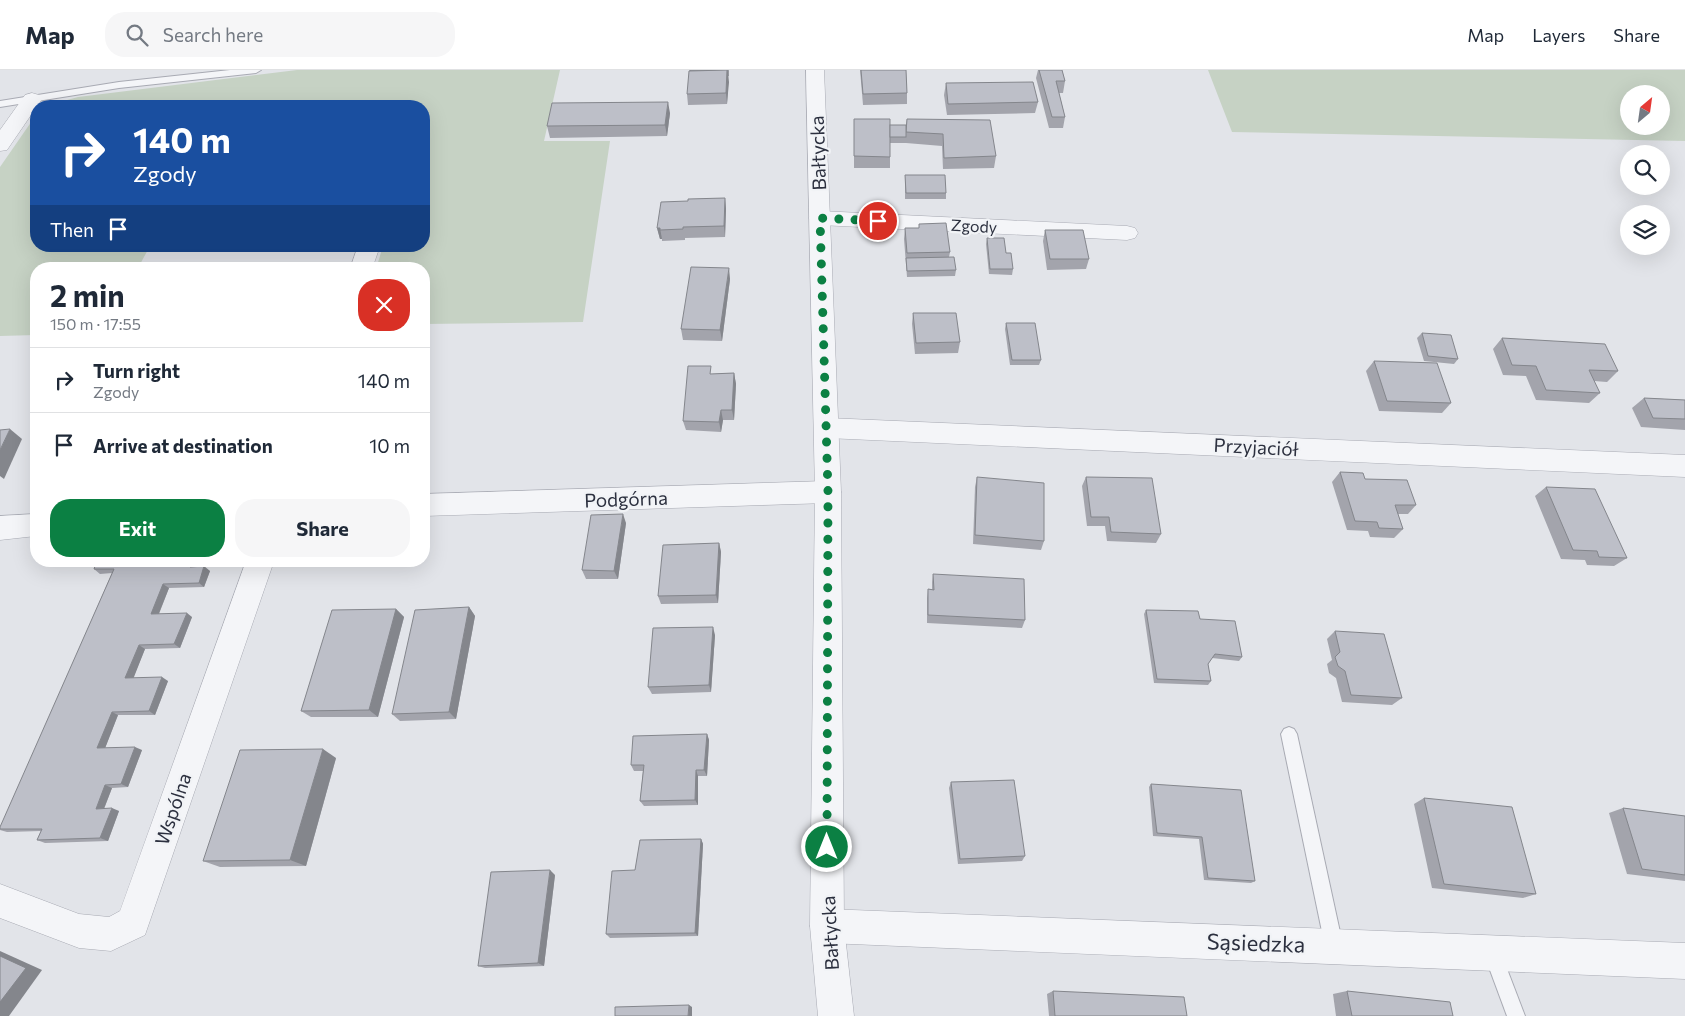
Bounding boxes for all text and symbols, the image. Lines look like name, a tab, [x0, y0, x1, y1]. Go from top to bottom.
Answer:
search box	[105, 12, 455, 57]
text: Map	[25, 20, 75, 49]
icon: search	[123, 21, 151, 49]
text: Search here	[163, 23, 263, 46]
text: Map	[1467, 24, 1504, 46]
text: Layers	[1532, 24, 1585, 46]
text: Share	[1613, 24, 1660, 46]
north arrow	[1620, 85, 1670, 135]
map controls	[1620, 85, 1670, 255]
street label: Bałtycka	[805, 115, 830, 191]
text: 140 m	[133, 117, 231, 160]
icon: right	[50, 120, 115, 185]
button: search	[1620, 145, 1670, 195]
text: Zgody	[133, 160, 197, 187]
pin	[857, 200, 899, 242]
button: layers	[1620, 205, 1670, 255]
icon: arrive	[864, 207, 892, 235]
icon: arrive	[104, 215, 132, 243]
street label: Zgody	[950, 215, 998, 236]
text: Then	[50, 218, 94, 241]
text: 2 min	[50, 276, 125, 313]
button: close	[358, 279, 410, 331]
text: 150 m · 17:55	[50, 314, 141, 333]
text: Turn right	[93, 359, 180, 382]
icon: right	[50, 366, 78, 394]
text: 140 m	[358, 369, 410, 392]
text: Zgody	[93, 382, 139, 401]
icon: arrive	[50, 431, 78, 459]
street label: Przyjaciół	[1213, 433, 1299, 460]
text: Arrive at destination	[93, 434, 273, 457]
text: 10 m	[369, 434, 410, 457]
street label: Podgórna	[584, 486, 668, 511]
button: Exit	[50, 499, 225, 557]
button: Share	[235, 499, 410, 557]
street label: Wspólna	[149, 770, 196, 848]
position arrow	[800, 820, 852, 872]
street label: Bałtycka	[816, 895, 843, 971]
street label: Sąsiedzka	[1206, 927, 1306, 958]

